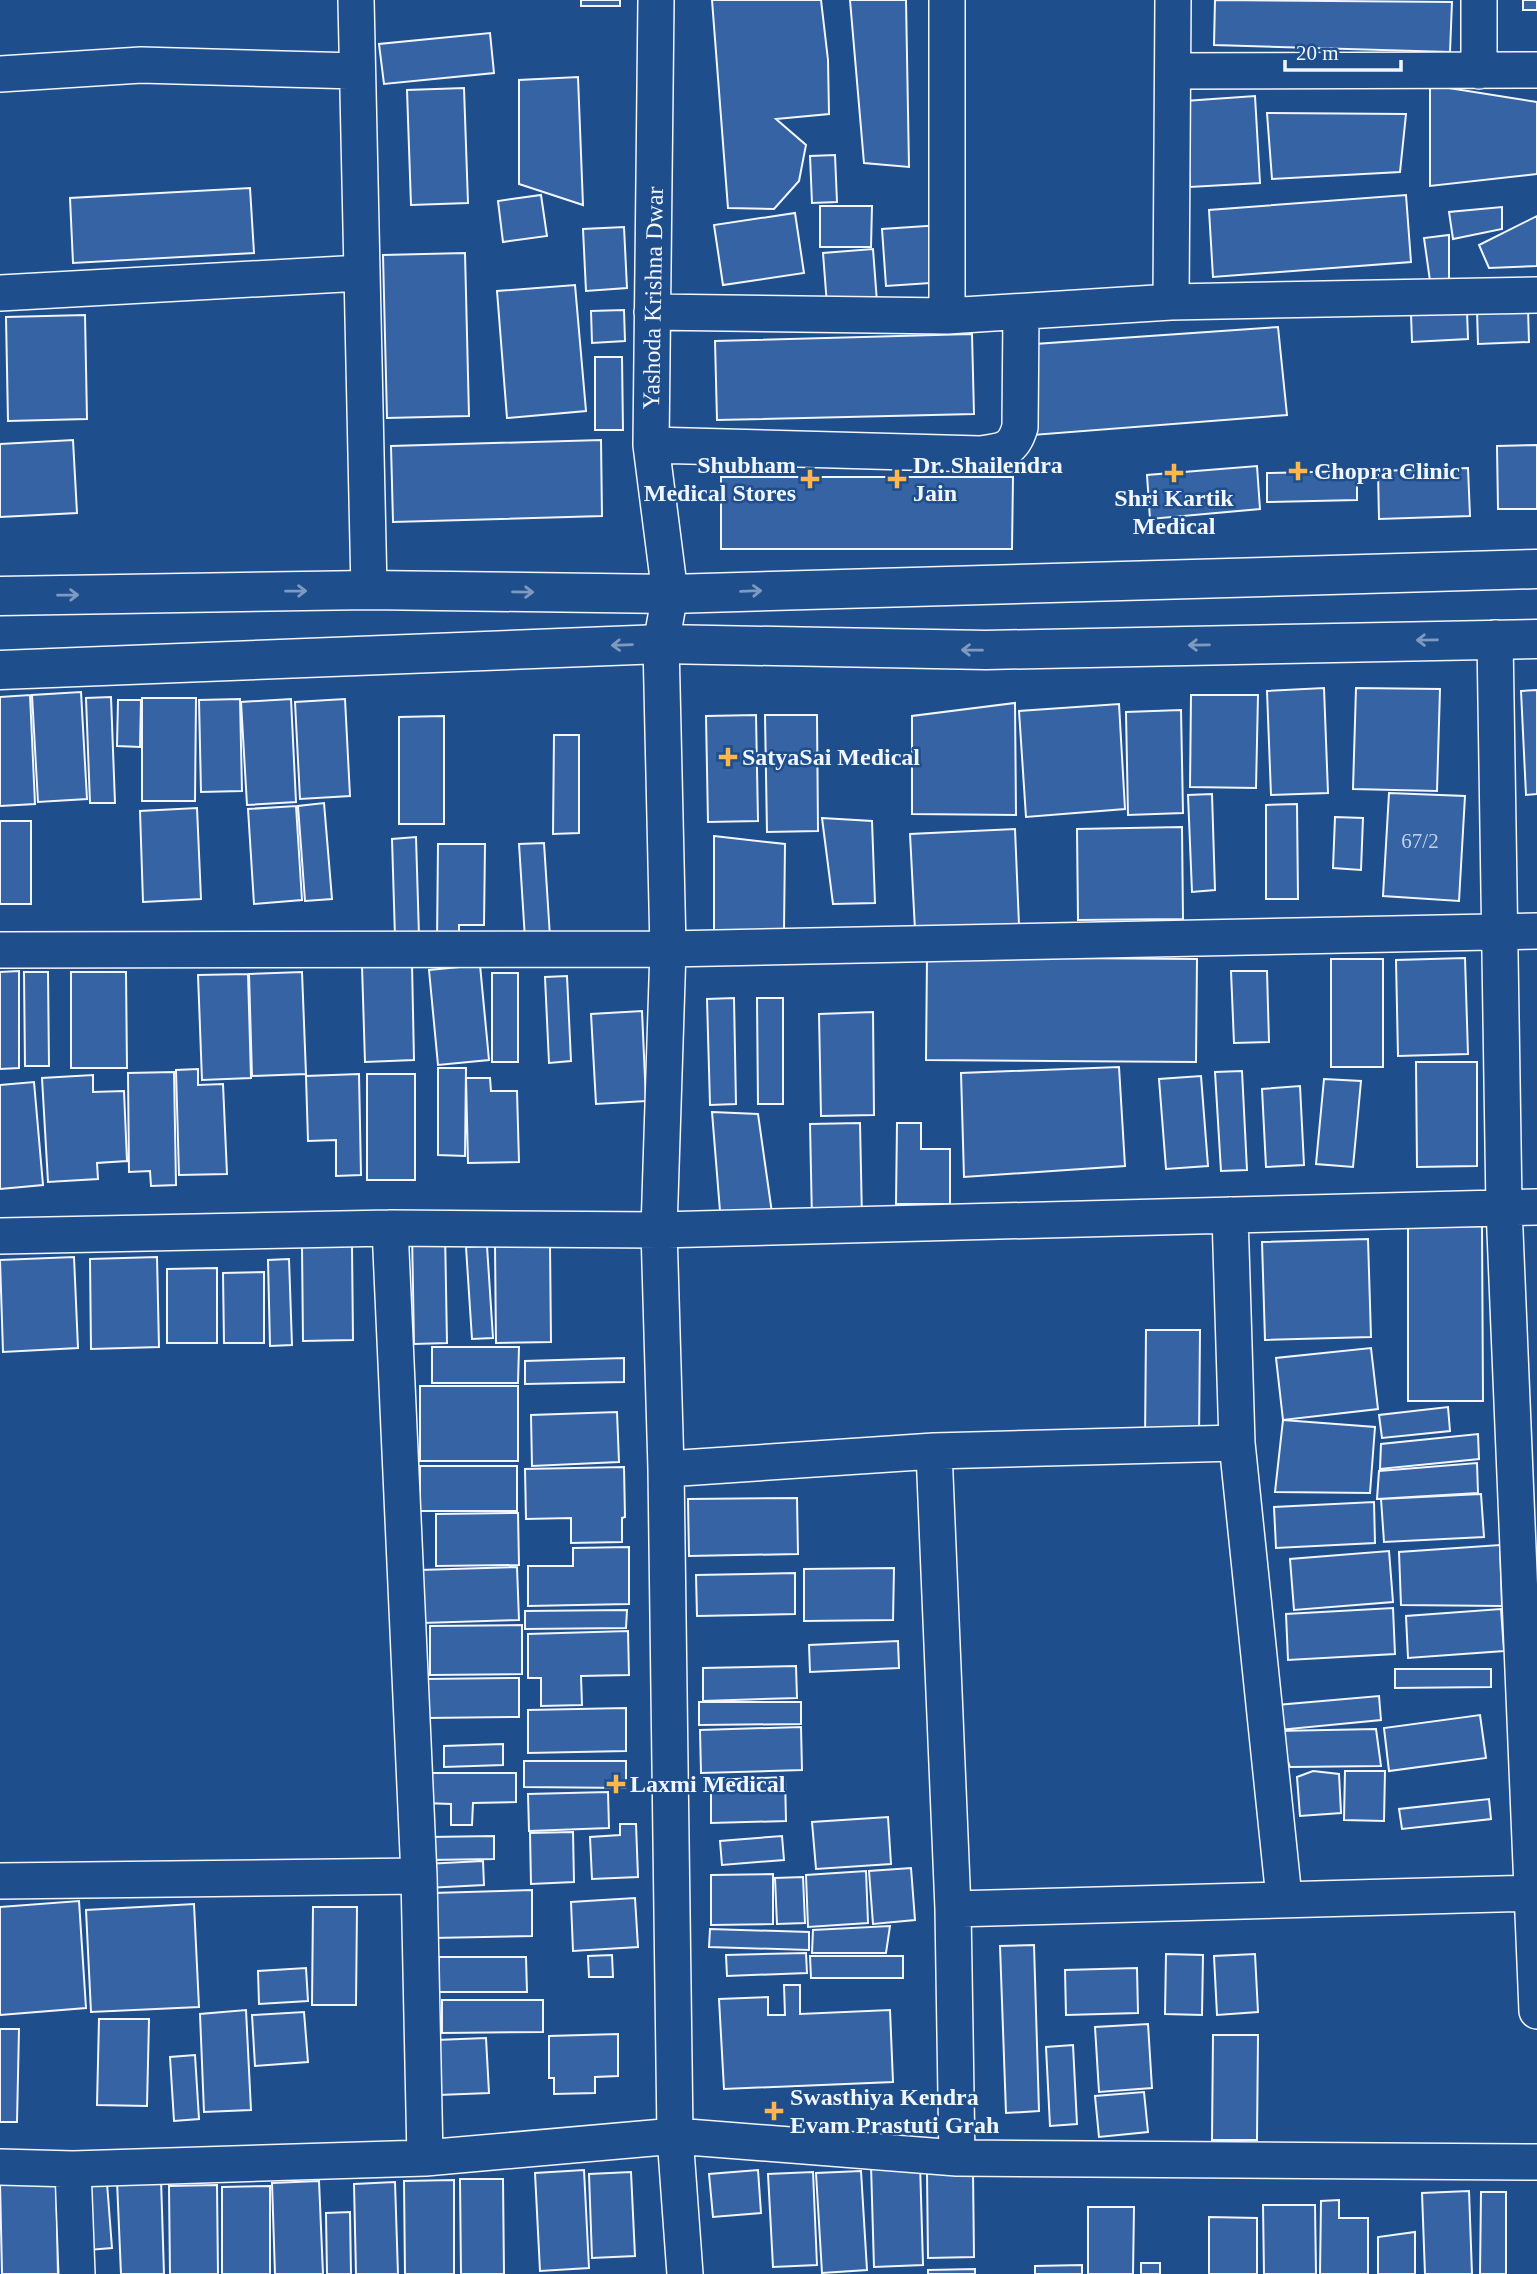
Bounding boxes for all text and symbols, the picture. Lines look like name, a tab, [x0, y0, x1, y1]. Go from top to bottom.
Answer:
scale bar	[1285, 28, 1400, 72]
text: 20 m	[1296, 41, 1339, 65]
street label: Yashoda Krishna Dwar	[638, 186, 668, 410]
place label: Shubham Medical Stores	[644, 452, 796, 506]
place label: Dr. Shailendra Jain	[913, 452, 1063, 506]
place label: Chopra Clinic	[1314, 458, 1460, 484]
marker: Chopra Clinic	[1288, 461, 1308, 481]
marker: Shri Kartik Medical	[1166, 465, 1182, 481]
marker: Dr. Shailendra Jain	[887, 469, 907, 489]
marker: Shubham Medical Stores	[802, 471, 818, 487]
place label: Shri Kartik Medical	[1114, 485, 1234, 539]
one-way arrow	[284, 584, 307, 598]
one-way arrow	[511, 585, 534, 599]
one-way arrow	[739, 585, 762, 598]
one-way arrow	[56, 588, 79, 602]
one-way arrow	[1415, 633, 1438, 646]
one-way arrow	[1188, 638, 1211, 652]
one-way arrow	[611, 639, 634, 652]
one-way arrow	[961, 643, 984, 656]
place label: SatyaSai Medical	[742, 744, 920, 770]
marker: SatyaSai Medical	[720, 749, 736, 765]
house number: 67/2	[1401, 829, 1439, 853]
place label: Laxmi Medical	[630, 1771, 786, 1797]
marker: Laxmi Medical	[608, 1776, 624, 1792]
place label: Swasthiya Kendra Evam Prastuti Grah	[790, 2084, 999, 2138]
marker: Swasthiya Kendra Evam Prastuti Grah	[764, 2101, 784, 2121]

